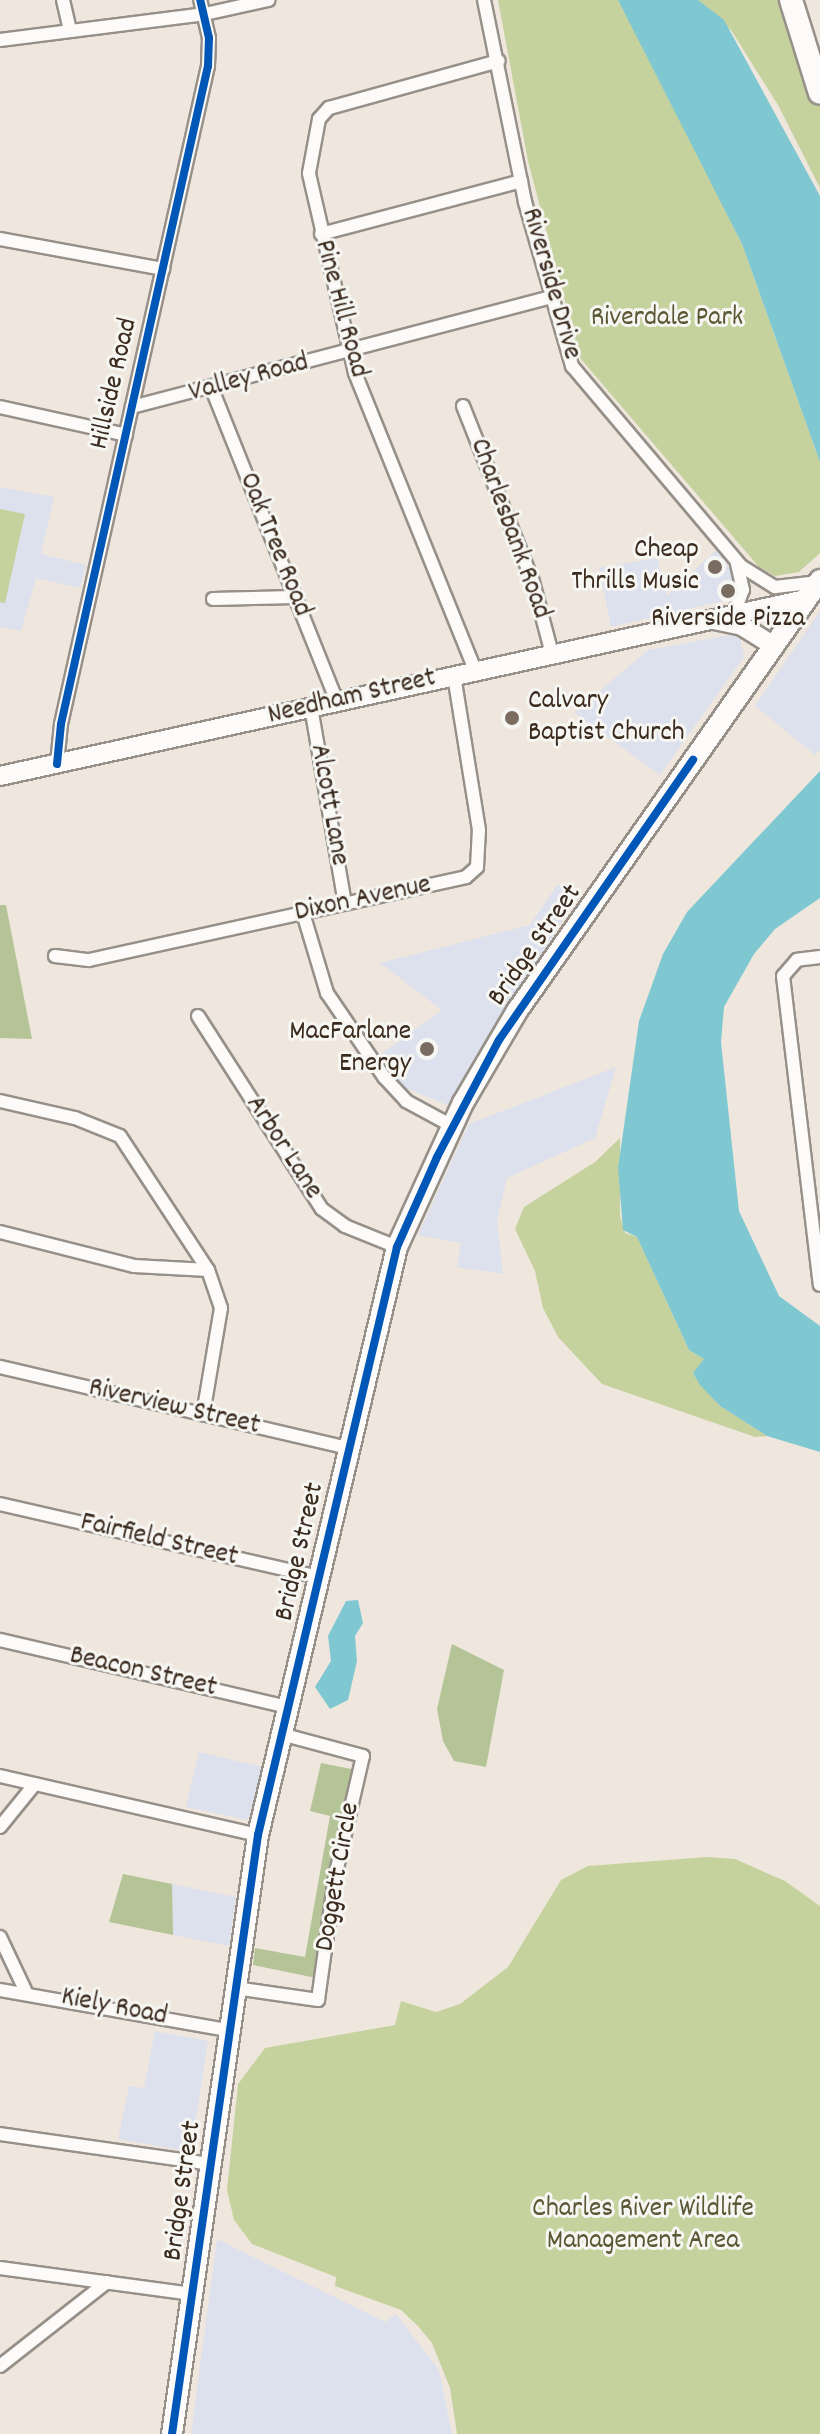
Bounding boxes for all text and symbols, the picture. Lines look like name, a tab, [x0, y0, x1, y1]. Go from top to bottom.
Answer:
street label: Riverside Drive	[512, 204, 588, 364]
street label: Pine Hill Road	[306, 237, 374, 381]
park label: Riverdale Park	[591, 302, 743, 336]
street label: Hillside Road	[84, 315, 146, 453]
street label: Valley Road	[186, 347, 312, 411]
street label: Charlesbank Road	[461, 434, 557, 624]
street label: Oak Tree Road	[230, 468, 318, 622]
place label: Cheap Thrills Music	[571, 534, 699, 600]
marker: Cheap Thrills Music	[706, 558, 724, 576]
marker: Riverside Pizza	[719, 582, 737, 600]
place label: Riverside Pizza	[651, 603, 805, 637]
street label: Needham Street	[265, 662, 439, 734]
place label: Calvary Baptist Church	[528, 685, 684, 751]
marker: Calvary Baptist Church	[503, 709, 521, 727]
street label: Alcott Lane	[301, 742, 355, 868]
street label: Dixon Avenue	[292, 869, 434, 931]
street label: Bridge Street	[482, 879, 590, 1013]
place label: MacFarlane Energy	[289, 1016, 411, 1082]
marker: MacFarlane Energy	[418, 1040, 436, 1058]
street label: Arbor Lane	[237, 1090, 329, 1206]
street label: Riverview Street	[85, 1372, 263, 1444]
street label: Bridge Street	[269, 1480, 333, 1624]
street label: Fairfield Street	[77, 1507, 241, 1575]
street label: Beacon Street	[66, 1640, 220, 1706]
street label: Doggett Circle	[309, 1800, 369, 1954]
street label: Kiely Road	[58, 1981, 170, 2035]
street label: Bridge Street	[158, 2119, 210, 2263]
park label: Charles River Wildlife Management Area	[532, 2193, 754, 2259]

